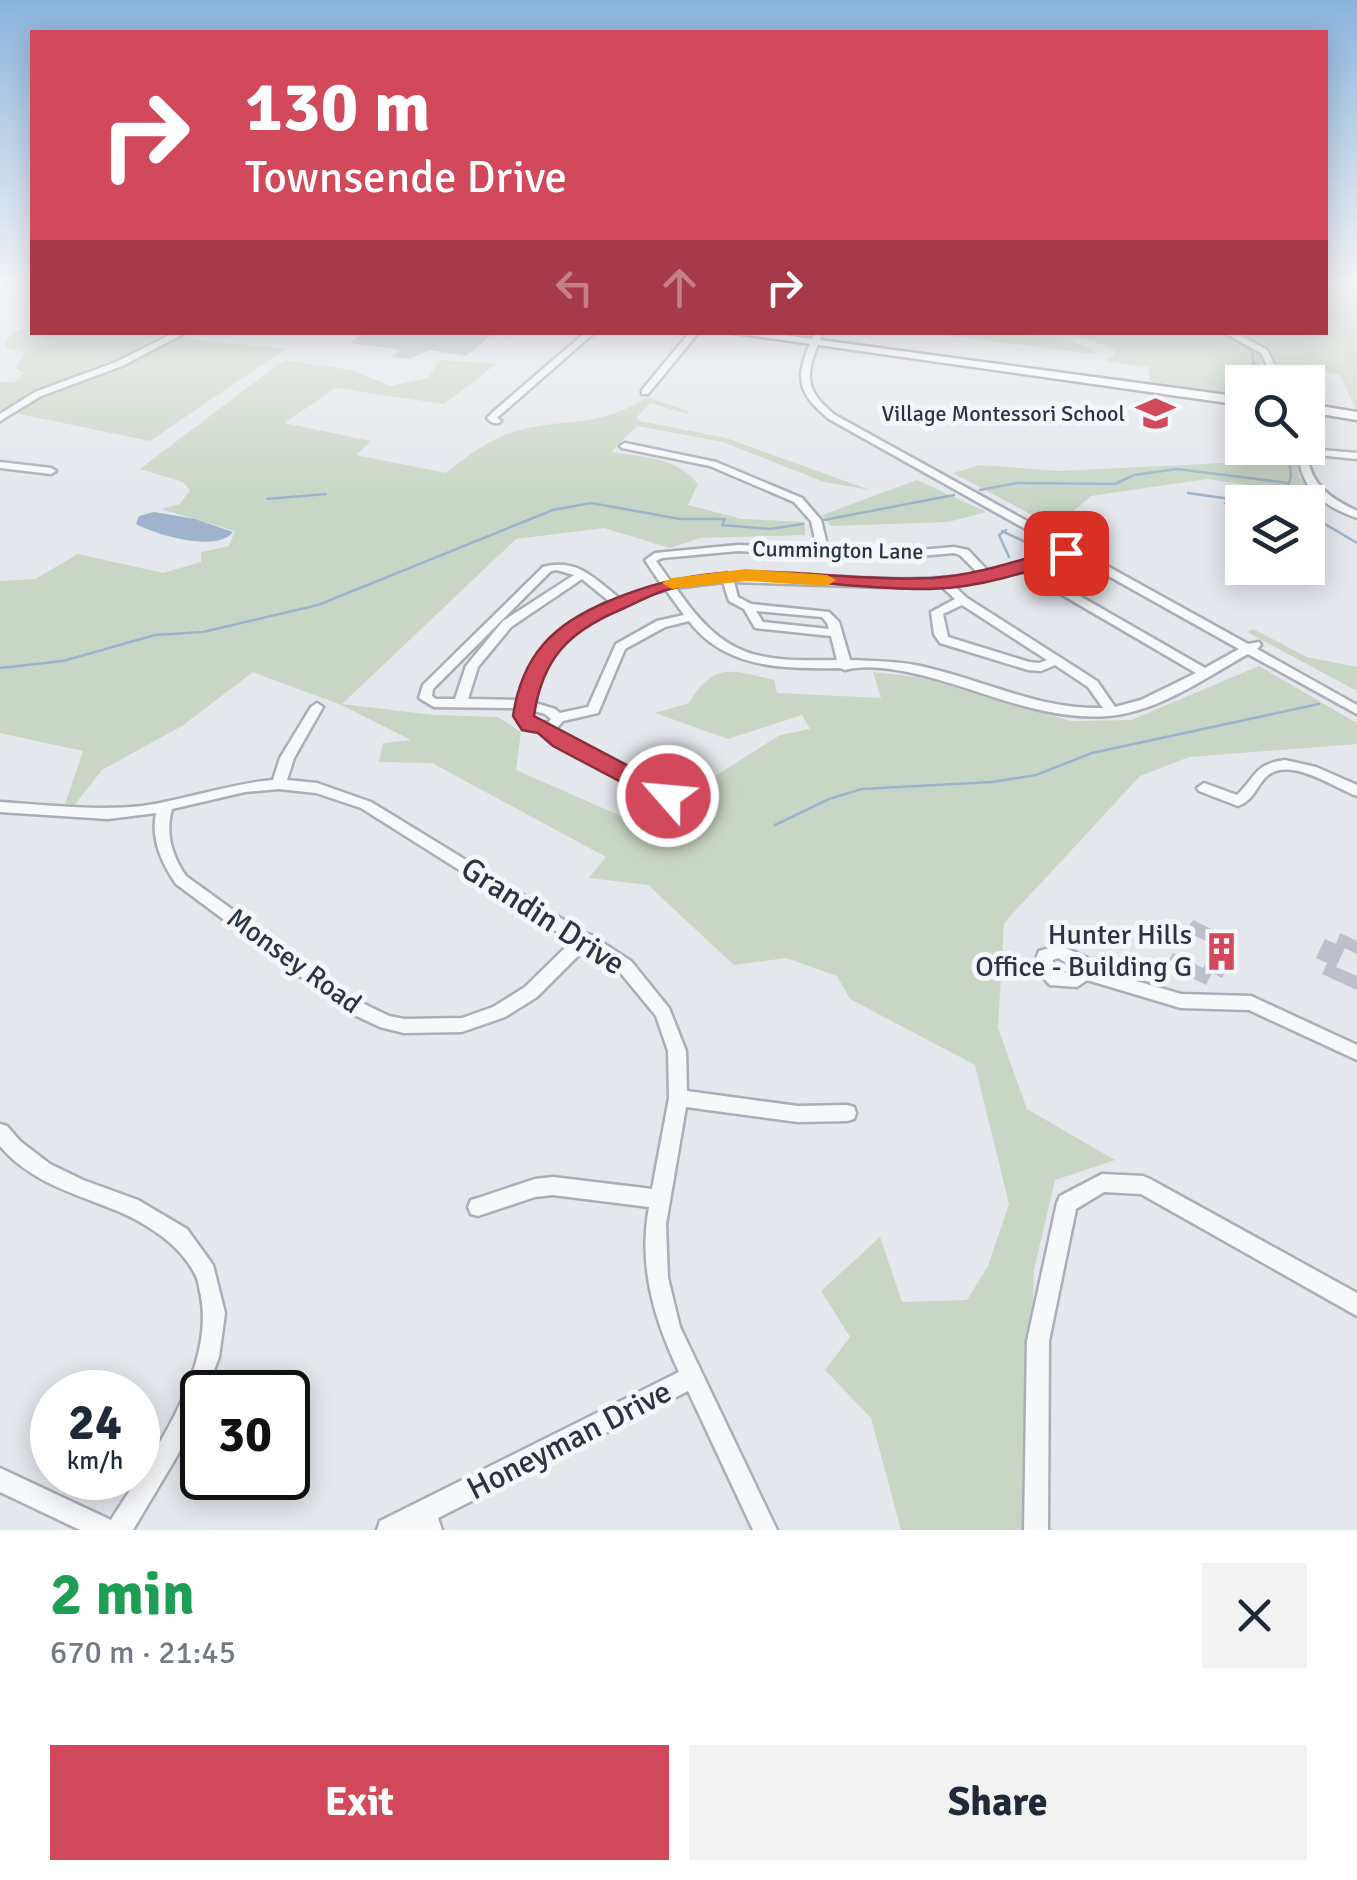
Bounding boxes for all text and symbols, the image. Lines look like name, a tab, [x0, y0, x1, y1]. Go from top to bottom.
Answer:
text: 130 m	[245, 64, 430, 150]
icon: right	[80, 70, 210, 200]
text: Townsende Drive	[245, 150, 567, 205]
icon: left	[547, 260, 602, 315]
icon: ahead	[652, 260, 707, 315]
icon: right	[757, 260, 812, 315]
map controls	[1225, 365, 1325, 585]
button: search	[1225, 365, 1325, 465]
school or university icon: Village Montessori School	[1134, 392, 1176, 434]
place label: Village Montessori School	[882, 400, 1125, 427]
button: layers	[1225, 485, 1325, 585]
pin	[1024, 511, 1109, 596]
icon: arrive	[1039, 526, 1094, 581]
street label: Cummington Lane	[752, 535, 924, 565]
position arrow	[616, 744, 720, 848]
street label: Grandin Drive	[454, 849, 632, 983]
street label: Monsey Road	[220, 901, 368, 1021]
place label: Hunter Hills Office - Building G	[975, 918, 1192, 984]
building icon: Hunter Hills Office - Building G	[1201, 930, 1243, 972]
speed limit sign: 30	[180, 1370, 310, 1500]
street label: Honeyman Drive	[460, 1372, 678, 1508]
text: 24	[68, 1392, 122, 1454]
text: km/h	[67, 1445, 123, 1476]
text: 2 min	[50, 1558, 195, 1632]
button: close	[1202, 1563, 1307, 1668]
text: 670 m · 21:45	[50, 1633, 236, 1672]
button: Exit	[50, 1745, 669, 1860]
button: Share	[689, 1745, 1307, 1860]

